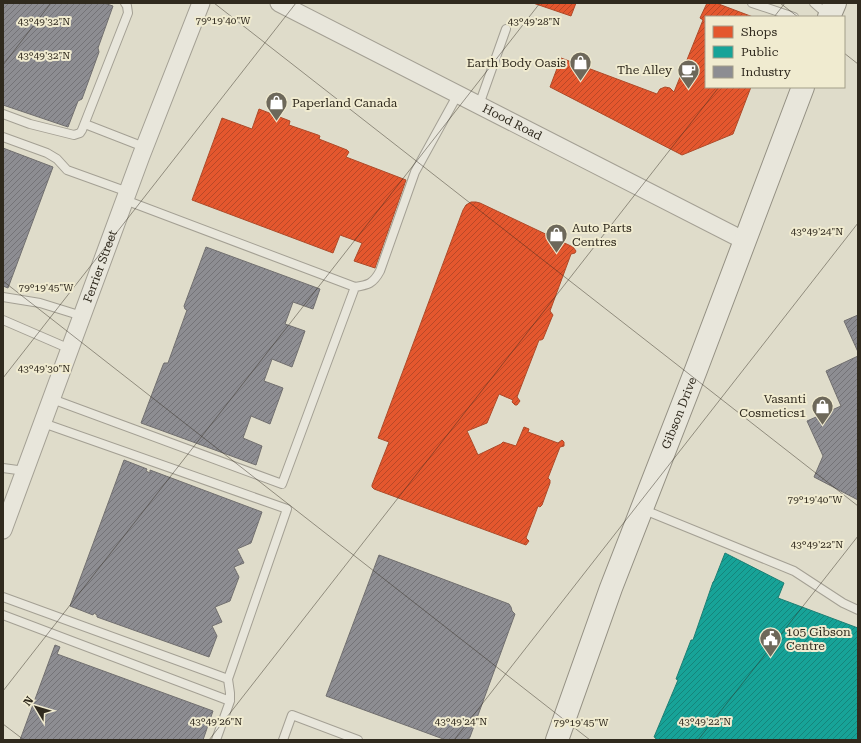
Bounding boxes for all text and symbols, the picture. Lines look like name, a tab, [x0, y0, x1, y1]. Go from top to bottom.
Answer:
text: 79°19'40"W	[196, 15, 251, 26]
text: 43°49'32"N	[18, 16, 70, 27]
text: 43°49'28"N	[508, 16, 560, 27]
legend	[705, 16, 845, 88]
text: Shops	[741, 25, 777, 39]
text: Public	[741, 45, 779, 59]
text: 43°49'32"N	[18, 50, 70, 61]
shop icon: Earth Body Oasis	[568, 50, 594, 83]
place label: Earth Body Oasis	[467, 56, 566, 70]
cafe icon: The Alley	[675, 57, 701, 90]
place label: The Alley	[617, 63, 673, 77]
text: Industry	[741, 65, 792, 79]
shop icon: Paperland Canada	[263, 90, 289, 123]
place label: Paperland Canada	[292, 96, 398, 110]
street label: Hood Road	[480, 101, 545, 143]
place label: Auto Parts Centres	[572, 221, 632, 249]
shop icon: Auto Parts Centres	[543, 222, 569, 255]
text: 43°49'24"N	[791, 226, 843, 237]
street label: Ferrier Street	[81, 228, 120, 304]
text: 79°19'45"W	[19, 282, 74, 293]
text: 43°49'30"N	[18, 363, 70, 374]
street label: Gibson Drive	[659, 375, 700, 451]
place label: Vasanti Cosmetics1	[739, 392, 806, 420]
shop icon: Vasanti Cosmetics1	[809, 393, 835, 426]
text: 79°19'40"W	[788, 494, 843, 505]
text: 43°49'22"N	[791, 539, 843, 550]
place label: 105 Gibson Centre	[786, 625, 851, 653]
public building icon: 105 Gibson Centre	[758, 626, 784, 659]
north arrow	[16, 687, 56, 727]
text: N	[21, 693, 37, 708]
text: 43°49'26"N	[190, 716, 242, 727]
text: 43°49'24"N	[435, 716, 487, 727]
text: 43°49'22"N	[679, 716, 731, 727]
text: 79°19'45"W	[554, 717, 609, 728]

